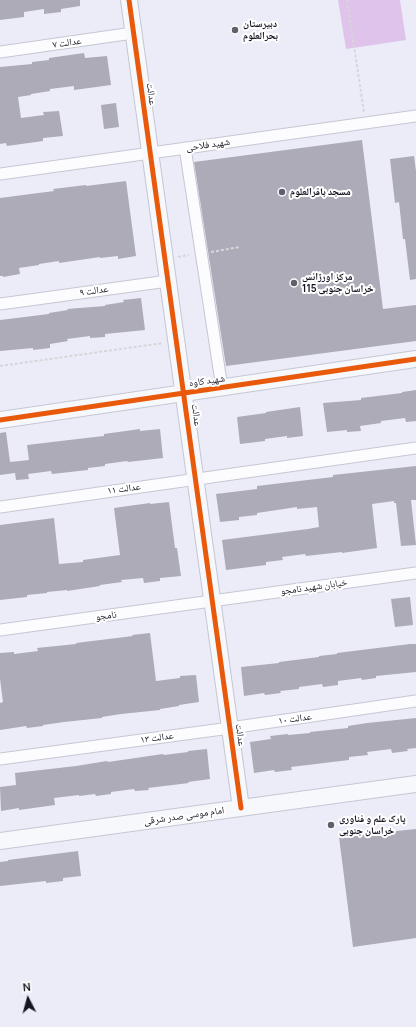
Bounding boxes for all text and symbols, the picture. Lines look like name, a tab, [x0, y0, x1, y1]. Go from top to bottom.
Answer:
place label: دبیرستان بحرالعلوم	[243, 18, 278, 42]
marker: دبیرستان بحرالعلوم	[230, 25, 240, 35]
street label: عدالت ۷	[52, 35, 82, 51]
street label: عدالت	[143, 82, 159, 106]
street label: شهید فلاحی	[185, 136, 231, 154]
place label: مسجد باقرالعلوم	[290, 186, 351, 198]
marker: مسجد باقرالعلوم	[277, 187, 287, 197]
place label: مرکز اورژانس 115 خراسان جنوبی	[302, 271, 374, 294]
marker: مرکز اورژانس 115 خراسان جنوبی	[289, 278, 299, 288]
street label: عدالت ۹	[79, 283, 109, 299]
street label: شهید کاوه	[188, 373, 226, 389]
street label: عدالت	[188, 403, 204, 427]
street label: عدالت ۱۱	[107, 481, 141, 497]
street label: خیابان شهید نامجو	[280, 576, 348, 598]
street label: نامجو	[95, 609, 117, 623]
street label: عدالت ۱۰	[278, 711, 312, 727]
street label: عدالت	[232, 723, 248, 747]
street label: عدالت ۱۳	[140, 730, 174, 746]
street label: امام موسی صدر شرقی	[143, 804, 225, 828]
place label: پارک علم و فناوری خراسان جنوبی	[339, 813, 406, 836]
marker: پارک علم و فناوری خراسان جنوبی	[326, 820, 336, 830]
north arrow	[8, 979, 48, 1019]
text: N	[22, 979, 31, 994]

